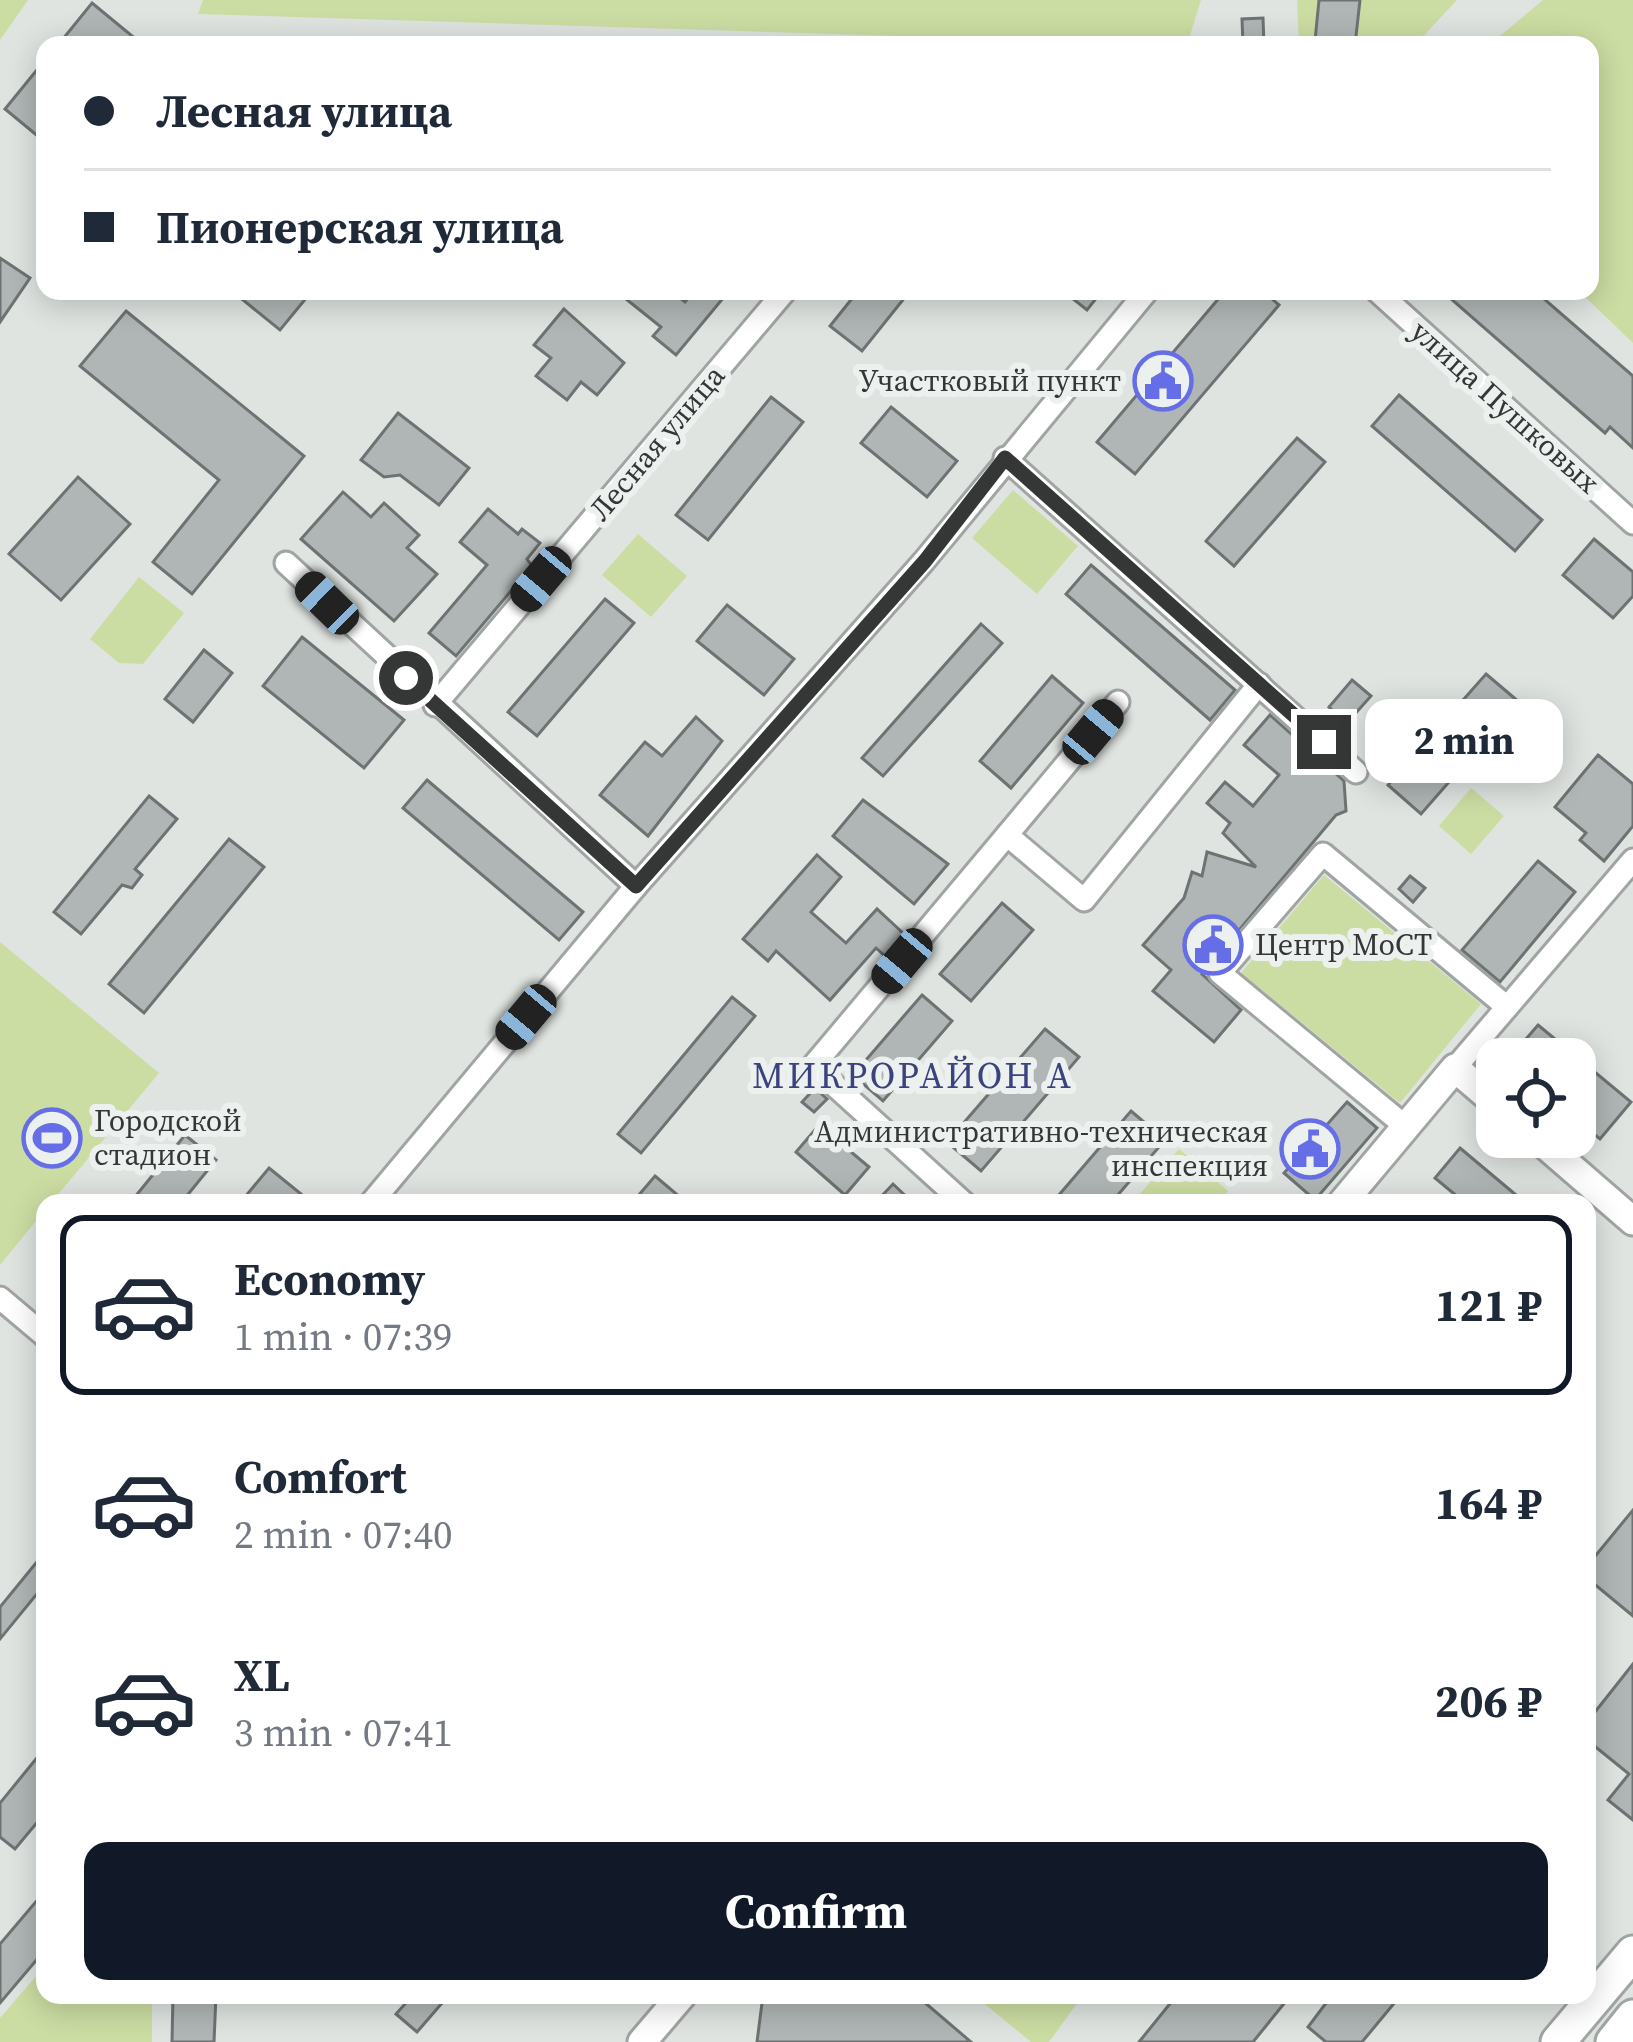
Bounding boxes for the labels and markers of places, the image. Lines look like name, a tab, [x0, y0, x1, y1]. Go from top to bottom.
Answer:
public building icon: Участковый пункт	[1132, 350, 1194, 412]
place label: Участковый пункт	[859, 360, 1121, 401]
public building icon: Центр МоСТ	[1182, 914, 1244, 976]
place label: Центр МоСТ	[1255, 924, 1432, 965]
place label: Городской стадион	[94, 1100, 242, 1175]
sports icon: Городской стадион	[21, 1107, 83, 1169]
place label: Административно-техническая инспекция	[814, 1111, 1268, 1186]
public building icon: Административно-техническая инспекция	[1279, 1118, 1341, 1180]

